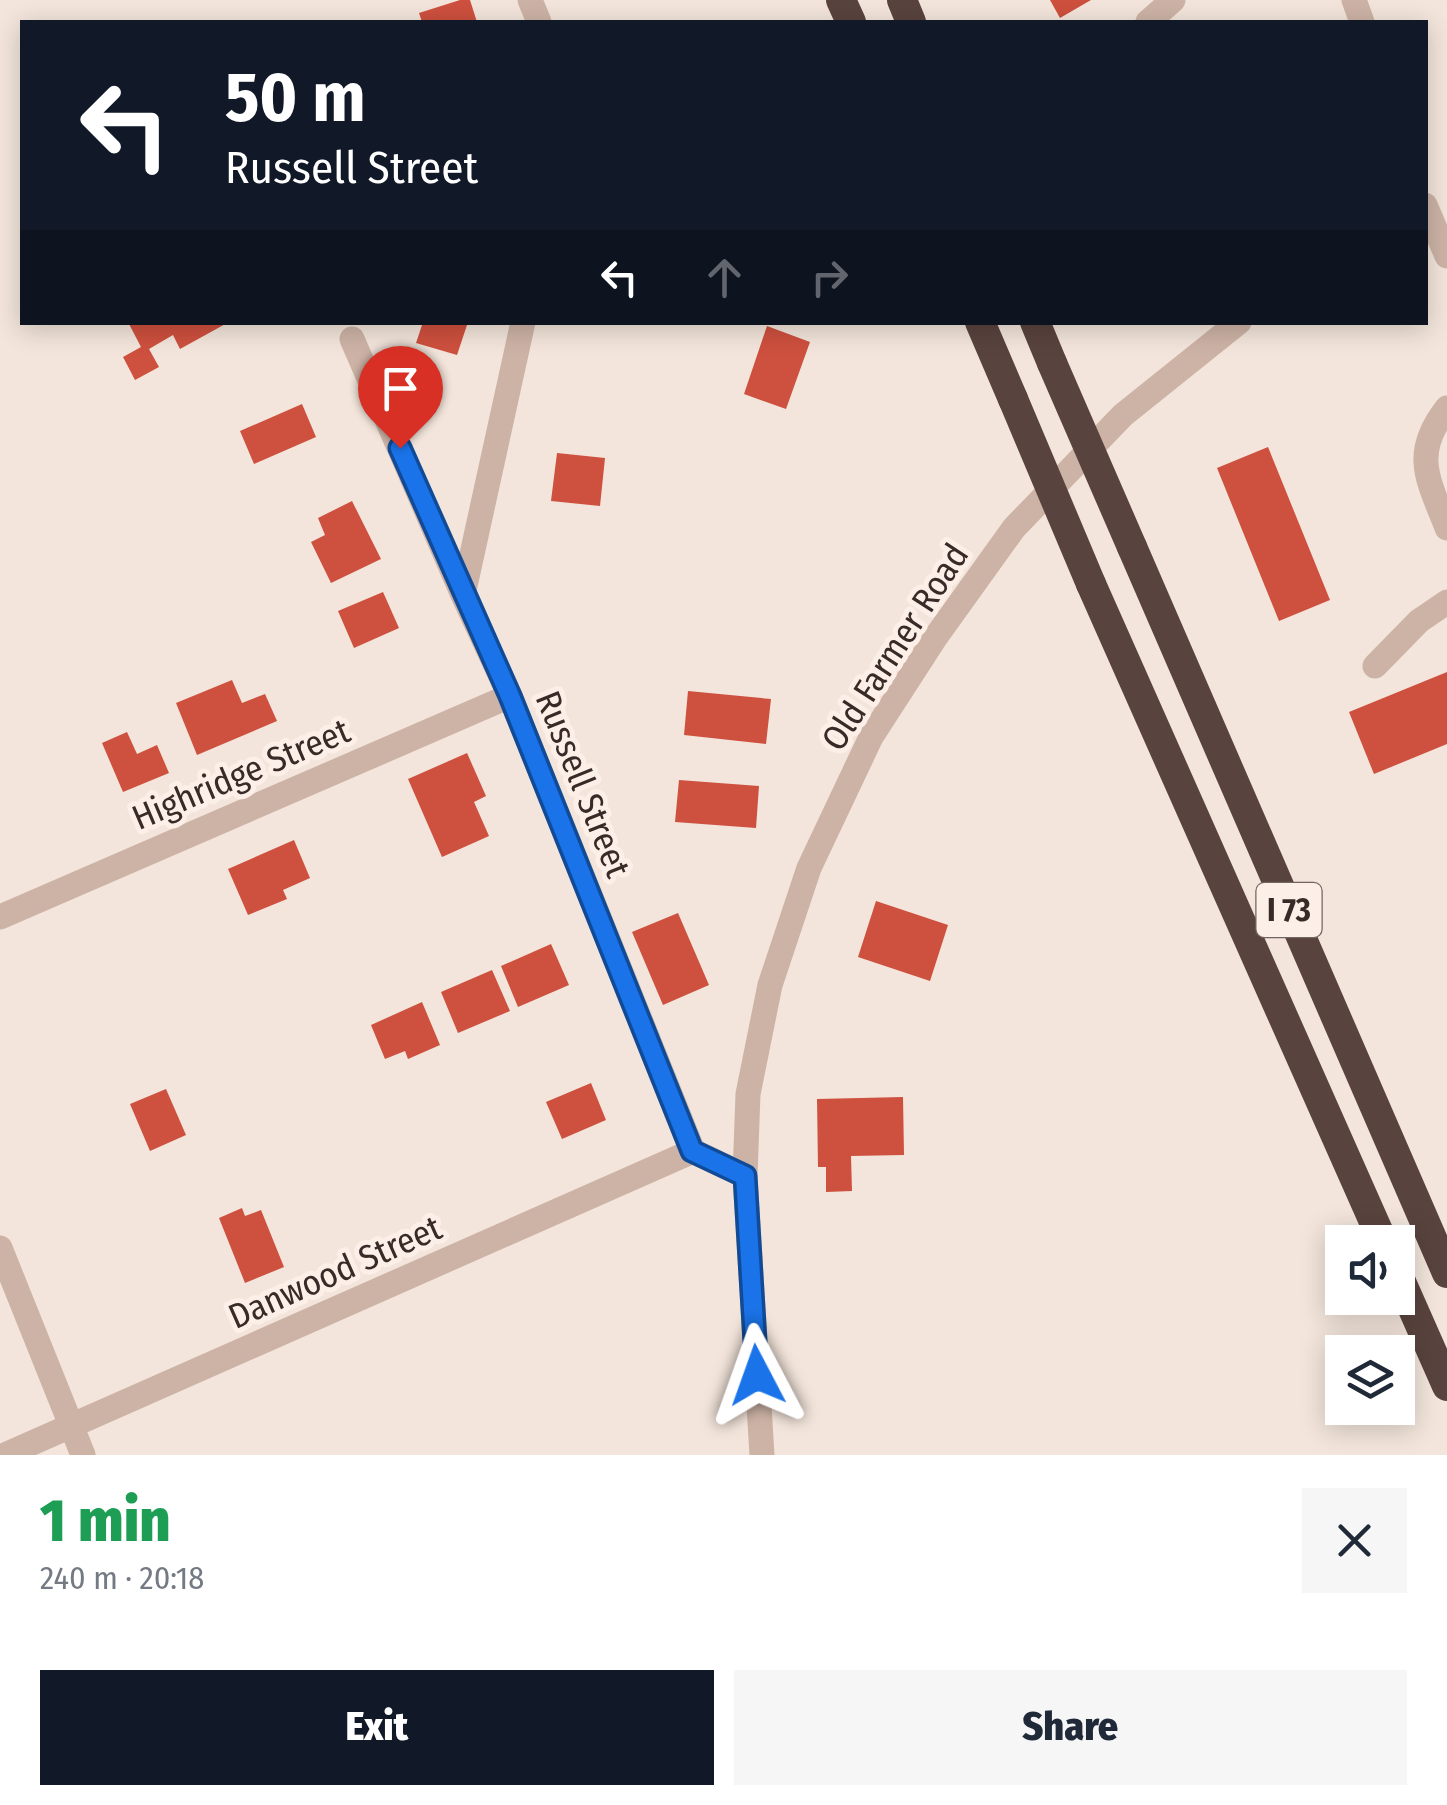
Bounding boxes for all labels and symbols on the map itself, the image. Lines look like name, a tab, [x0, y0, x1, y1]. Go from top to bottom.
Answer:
pin	[358, 346, 443, 449]
street label: Old Farmer Road	[813, 536, 977, 758]
street label: Russell Street	[527, 685, 640, 884]
street label: Highridge Street	[126, 709, 357, 839]
road number: I 73	[1256, 883, 1322, 937]
street label: Danwood Street	[222, 1206, 448, 1338]
position arrow	[705, 1323, 809, 1427]

